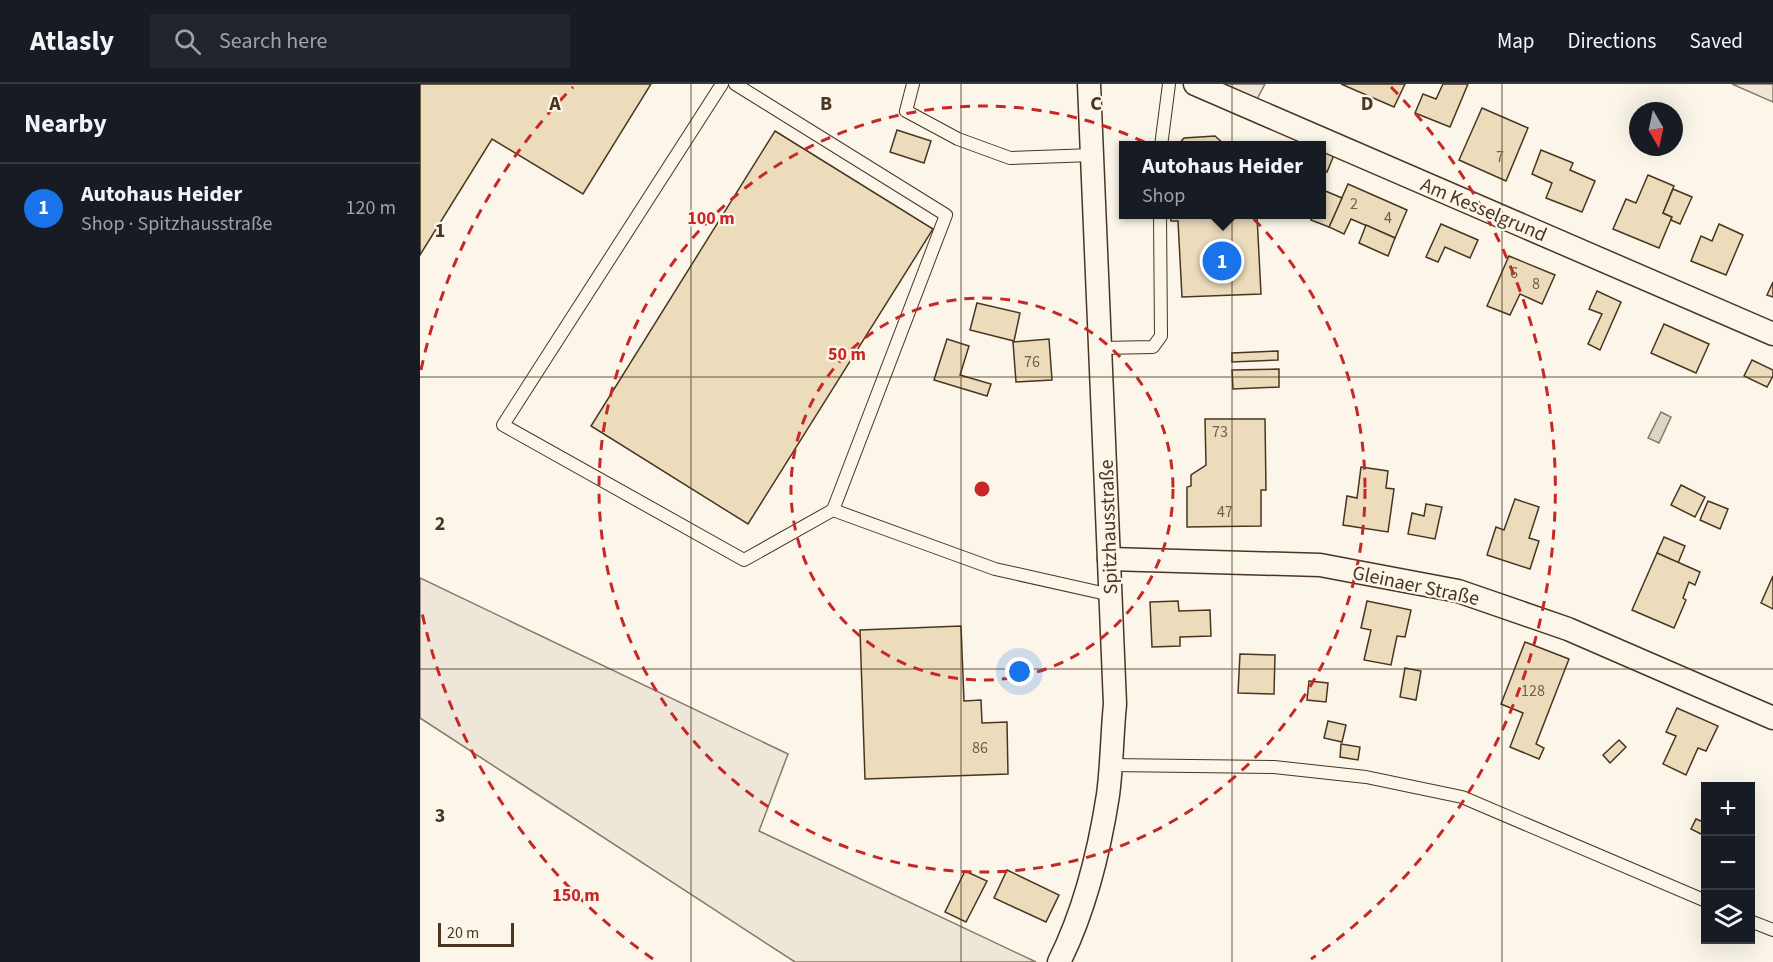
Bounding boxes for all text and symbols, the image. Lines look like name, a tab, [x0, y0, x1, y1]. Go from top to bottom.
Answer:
search box	[150, 14, 570, 68]
text: Atlasly	[30, 21, 114, 61]
icon: search	[171, 25, 204, 58]
text: Search here	[219, 25, 328, 57]
text: Map	[1497, 26, 1535, 56]
text: Directions	[1568, 26, 1656, 56]
text: Saved	[1689, 26, 1743, 56]
text: A	[548, 90, 561, 118]
text: B	[820, 90, 832, 118]
text: C	[1090, 90, 1102, 118]
text: D	[1361, 90, 1373, 118]
north arrow	[1629, 102, 1683, 156]
text: Nearby	[24, 105, 107, 142]
popup	[1119, 141, 1326, 219]
house number: 7	[1496, 146, 1504, 168]
text: Autohaus Heider	[1142, 150, 1303, 182]
street label: Am Kesselgrund	[1416, 171, 1551, 249]
text: Autohaus Heider	[81, 178, 242, 210]
text: Shop	[1142, 182, 1185, 210]
house number: 2	[1350, 193, 1358, 215]
text: 1	[38, 194, 49, 222]
text: 120 m	[346, 194, 396, 222]
text: 100 m	[687, 206, 735, 231]
house number: 4	[1384, 207, 1392, 229]
text: Shop · Spitzhausstraße	[81, 210, 272, 238]
text: 1	[435, 217, 445, 245]
pin: 1	[1202, 238, 1242, 284]
house number: 6	[1510, 262, 1518, 284]
house number: 8	[1532, 273, 1540, 295]
text: 50 m	[828, 342, 866, 367]
house number: 76	[1024, 351, 1040, 373]
house number: 73	[1212, 421, 1228, 443]
street label: Spitzhausstraße	[1093, 459, 1125, 595]
centre of rings	[972, 479, 992, 499]
house number: 47	[1217, 501, 1233, 523]
text: 2	[435, 510, 445, 538]
street label: Gleinaer Straße	[1350, 559, 1482, 613]
your location	[1005, 657, 1034, 686]
house number: 128	[1521, 680, 1545, 702]
house number: 86	[972, 737, 988, 759]
map controls	[1701, 782, 1755, 944]
button: +	[1701, 782, 1755, 836]
text: 3	[435, 802, 445, 830]
button: −	[1701, 836, 1755, 890]
text: 150 m	[552, 883, 600, 908]
button: layers	[1701, 890, 1755, 944]
scale bar	[438, 920, 514, 948]
text: 20 m	[447, 922, 479, 944]

